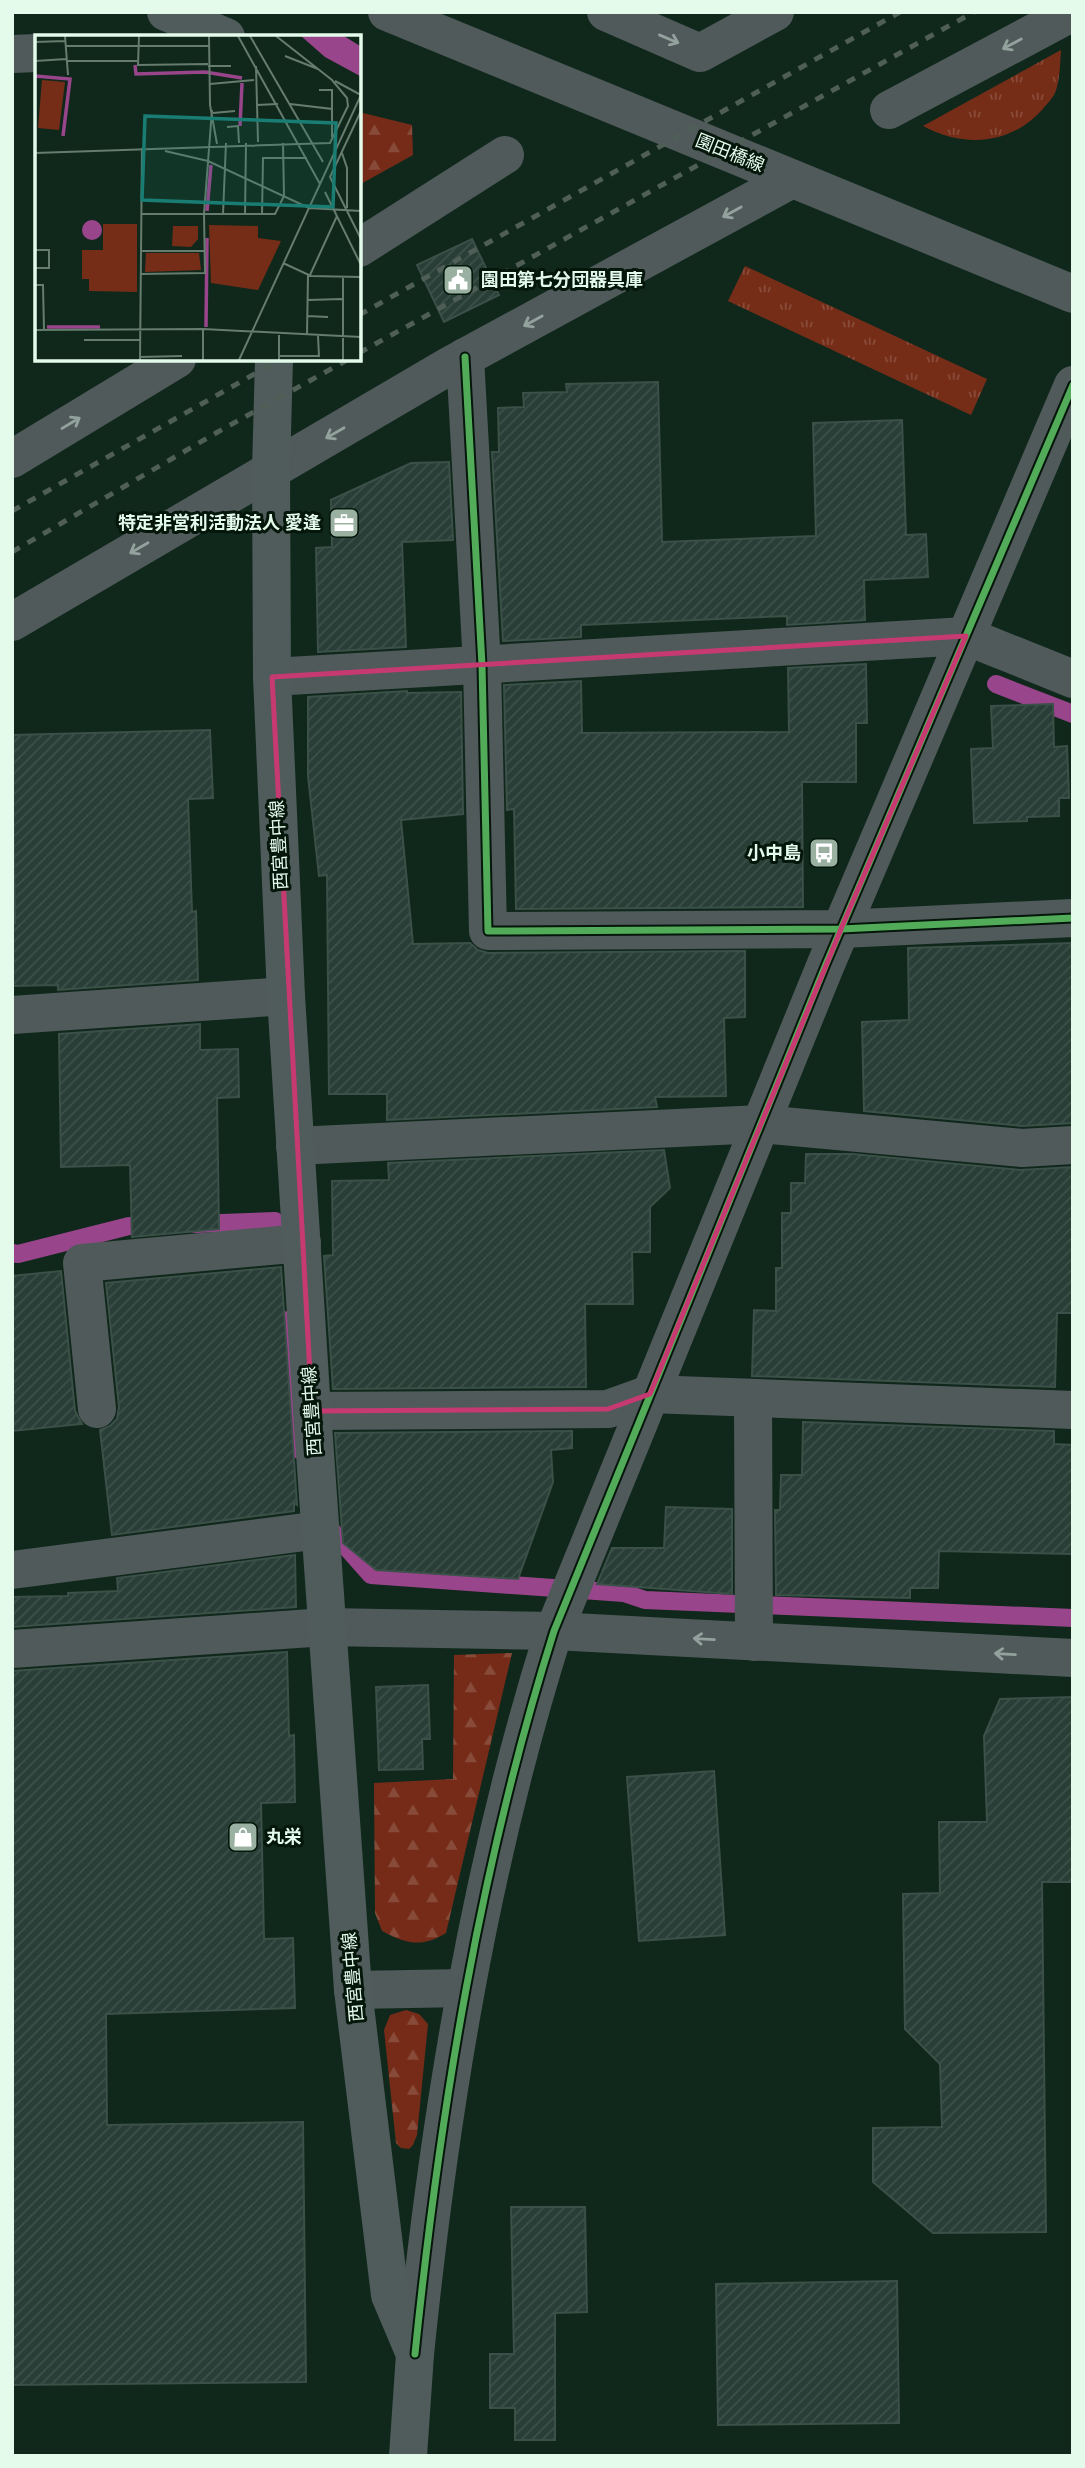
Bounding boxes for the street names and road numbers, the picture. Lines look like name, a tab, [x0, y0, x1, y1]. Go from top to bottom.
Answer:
street label: 園田橋線	[693, 128, 768, 177]
street label: 西宮豊中線	[265, 799, 292, 891]
street label: 西宮豊中線	[297, 1365, 326, 1457]
street label: 西宮豊中線	[337, 1931, 368, 2023]

